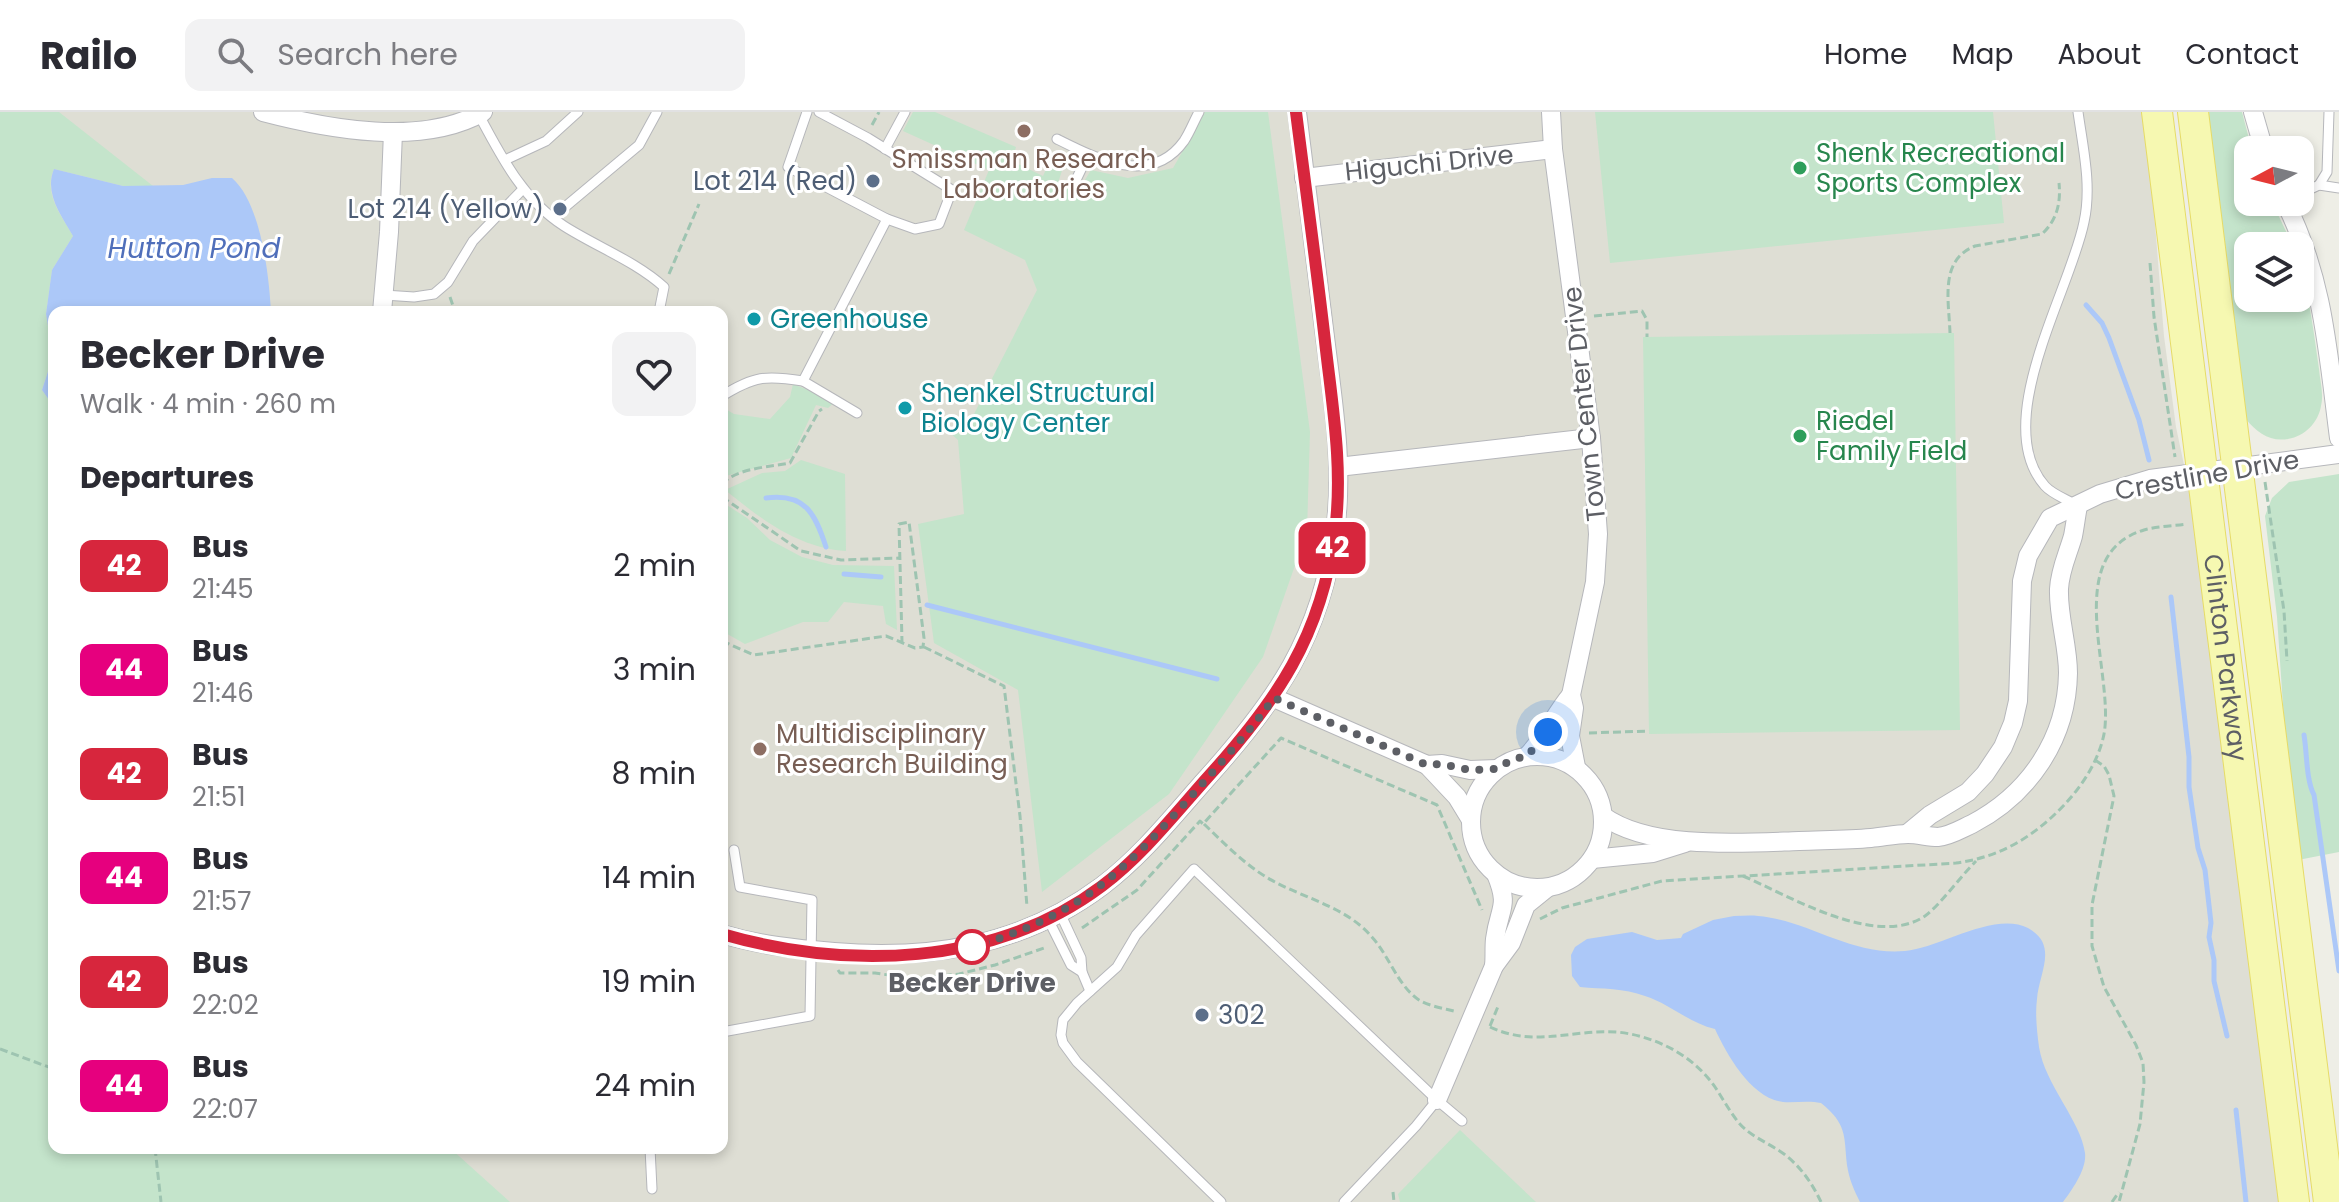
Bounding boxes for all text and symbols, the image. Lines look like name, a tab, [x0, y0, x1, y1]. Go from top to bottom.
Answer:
search box	[185, 19, 745, 91]
text: Railo	[40, 29, 137, 82]
icon: search	[213, 33, 257, 77]
text: Search here	[277, 33, 458, 76]
text: Home	[1824, 35, 1907, 74]
text: Map	[1951, 35, 2013, 74]
text: About	[2057, 35, 2141, 74]
text: Contact	[2185, 35, 2299, 74]
marker: Smissman Research Laboratories	[1015, 122, 1033, 140]
place label: Shenk Recreational Sports Complex	[1816, 135, 2065, 201]
street label: Higuchi Drive	[1343, 136, 1515, 190]
north arrow	[2234, 136, 2314, 216]
map controls	[2234, 136, 2314, 312]
place label: Smissman Research Laboratories	[892, 141, 1156, 207]
marker: Shenk Recreational Sports Complex	[1791, 159, 1809, 177]
place label: Lot 214 (Red)	[693, 163, 857, 199]
marker: Lot 214 (Red)	[864, 172, 882, 190]
place label: Lot 214 (Yellow)	[347, 191, 544, 227]
marker: Lot 214 (Yellow)	[551, 200, 569, 218]
water label: Hutton Pond	[108, 229, 281, 268]
button: layers	[2234, 232, 2314, 312]
street label: Town Center Drive	[1554, 285, 1614, 523]
place label: Greenhouse	[770, 301, 928, 337]
marker: Greenhouse	[745, 310, 763, 328]
text: Becker Drive	[80, 328, 325, 381]
button: heart	[612, 332, 696, 416]
place label: Shenkel Structural Biology Center	[921, 375, 1155, 441]
text: Walk · 4 min · 260 m	[80, 386, 336, 422]
marker: Shenkel Structural Biology Center	[896, 399, 914, 417]
place label: Riedel Family Field	[1816, 403, 1967, 469]
marker: Riedel Family Field	[1791, 427, 1809, 445]
street label: Crestline Drive	[2112, 441, 2302, 509]
text: Departures	[80, 456, 254, 499]
line badge: 42	[1296, 522, 1368, 574]
text: Bus	[192, 525, 249, 568]
text: 42	[1315, 528, 1349, 567]
text: 2 min	[613, 544, 696, 587]
text: 42	[107, 546, 141, 585]
street label: Clinton Parkway	[2195, 552, 2256, 764]
text: 21:45	[192, 571, 254, 607]
text: Bus	[192, 629, 249, 672]
text: 3 min	[613, 648, 696, 691]
text: 44	[105, 650, 143, 689]
text: 21:46	[192, 675, 254, 711]
your location	[1528, 712, 1568, 752]
place label: Multidisciplinary Research Building	[776, 716, 1008, 782]
text: Bus	[192, 733, 249, 776]
marker: Multidisciplinary Research Building	[751, 740, 769, 758]
text: 8 min	[612, 752, 696, 795]
text: 42	[107, 754, 141, 793]
text: 21:51	[192, 779, 245, 815]
text: Bus	[192, 837, 249, 880]
text: 14 min	[602, 856, 696, 899]
text: 44	[105, 858, 143, 897]
text: 21:57	[192, 883, 251, 919]
marker: Becker Drive	[955, 930, 989, 964]
text: Bus	[192, 941, 249, 984]
text: 19 min	[602, 960, 696, 1003]
text: 42	[107, 962, 141, 1001]
place label: Becker Drive	[888, 965, 1056, 1001]
text: 22:02	[192, 987, 259, 1023]
place label: 302	[1218, 997, 1265, 1033]
marker: 302	[1193, 1006, 1211, 1024]
text: Bus	[192, 1045, 249, 1088]
text: 24 min	[594, 1064, 696, 1107]
text: 44	[105, 1066, 143, 1105]
text: 22:07	[192, 1091, 258, 1127]

